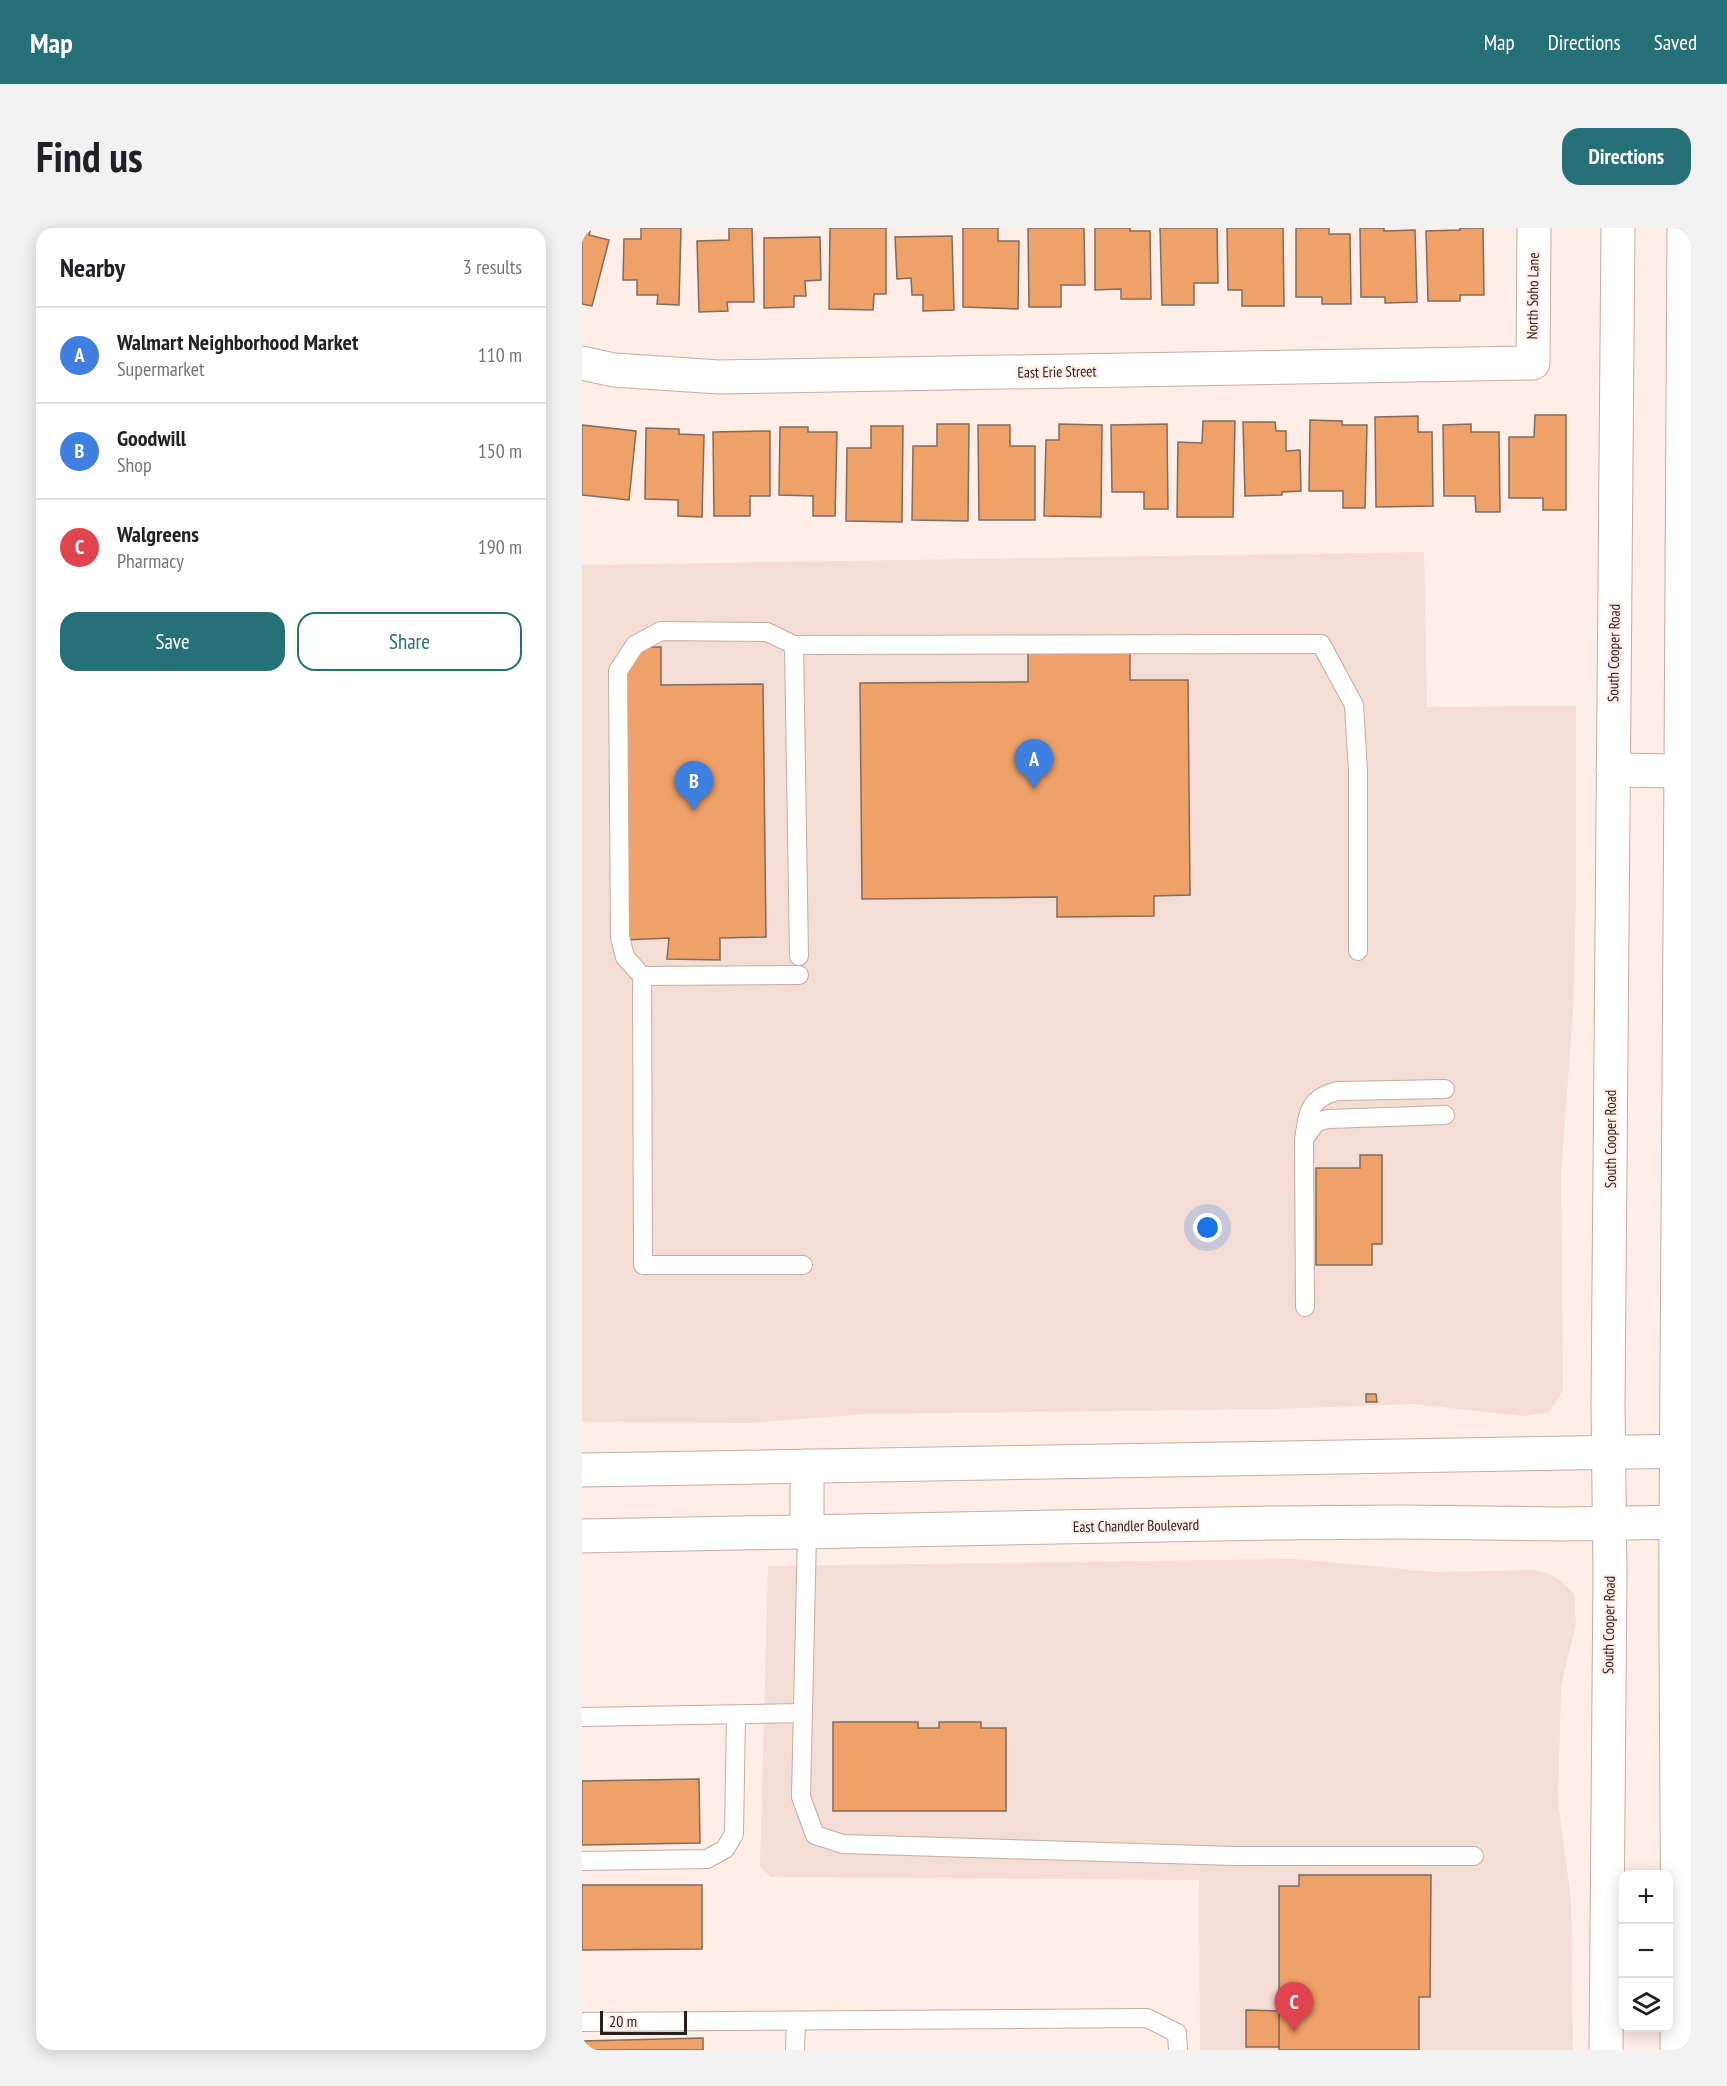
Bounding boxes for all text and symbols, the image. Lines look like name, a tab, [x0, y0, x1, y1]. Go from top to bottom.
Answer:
text: Map	[30, 24, 73, 61]
text: Map	[1484, 29, 1515, 56]
text: Directions	[1548, 29, 1621, 56]
text: Saved	[1654, 29, 1697, 56]
button: Directions	[1562, 128, 1691, 185]
text: Find us	[36, 129, 143, 184]
text: Nearby	[60, 251, 125, 284]
street label: North Soho Lane	[1522, 252, 1543, 340]
text: 3 results	[463, 254, 522, 280]
text: Walmart Neighborhood Market	[117, 328, 358, 356]
text: A	[74, 342, 85, 368]
text: 110 m	[478, 342, 522, 368]
text: Supermarket	[117, 356, 205, 382]
street label: East Erie Street	[1017, 361, 1097, 382]
text: Goodwill	[117, 424, 186, 452]
text: B	[75, 438, 84, 464]
text: 150 m	[478, 438, 522, 464]
text: Shop	[117, 452, 152, 478]
text: Walgreens	[117, 520, 199, 548]
text: C	[75, 534, 84, 560]
text: 190 m	[478, 534, 522, 560]
text: Pharmacy	[117, 548, 184, 574]
street label: South Cooper Road	[1603, 604, 1624, 702]
button: Save	[60, 612, 285, 671]
button: Share	[297, 612, 522, 671]
pin: A	[1014, 740, 1054, 789]
pin: B	[674, 762, 714, 811]
street label: South Cooper Road	[1601, 1090, 1620, 1188]
your location	[1193, 1213, 1222, 1242]
street label: East Chandler Boulevard	[1073, 1515, 1199, 1536]
street label: South Cooper Road	[1598, 1576, 1619, 1674]
map controls	[1619, 1870, 1673, 2032]
button: +	[1619, 1870, 1673, 1924]
button: −	[1619, 1924, 1673, 1978]
button: layers	[1619, 1978, 1673, 2032]
pin: C	[1274, 1982, 1314, 2032]
scale bar	[600, 2008, 687, 2036]
text: 20 m	[609, 2011, 637, 2031]

